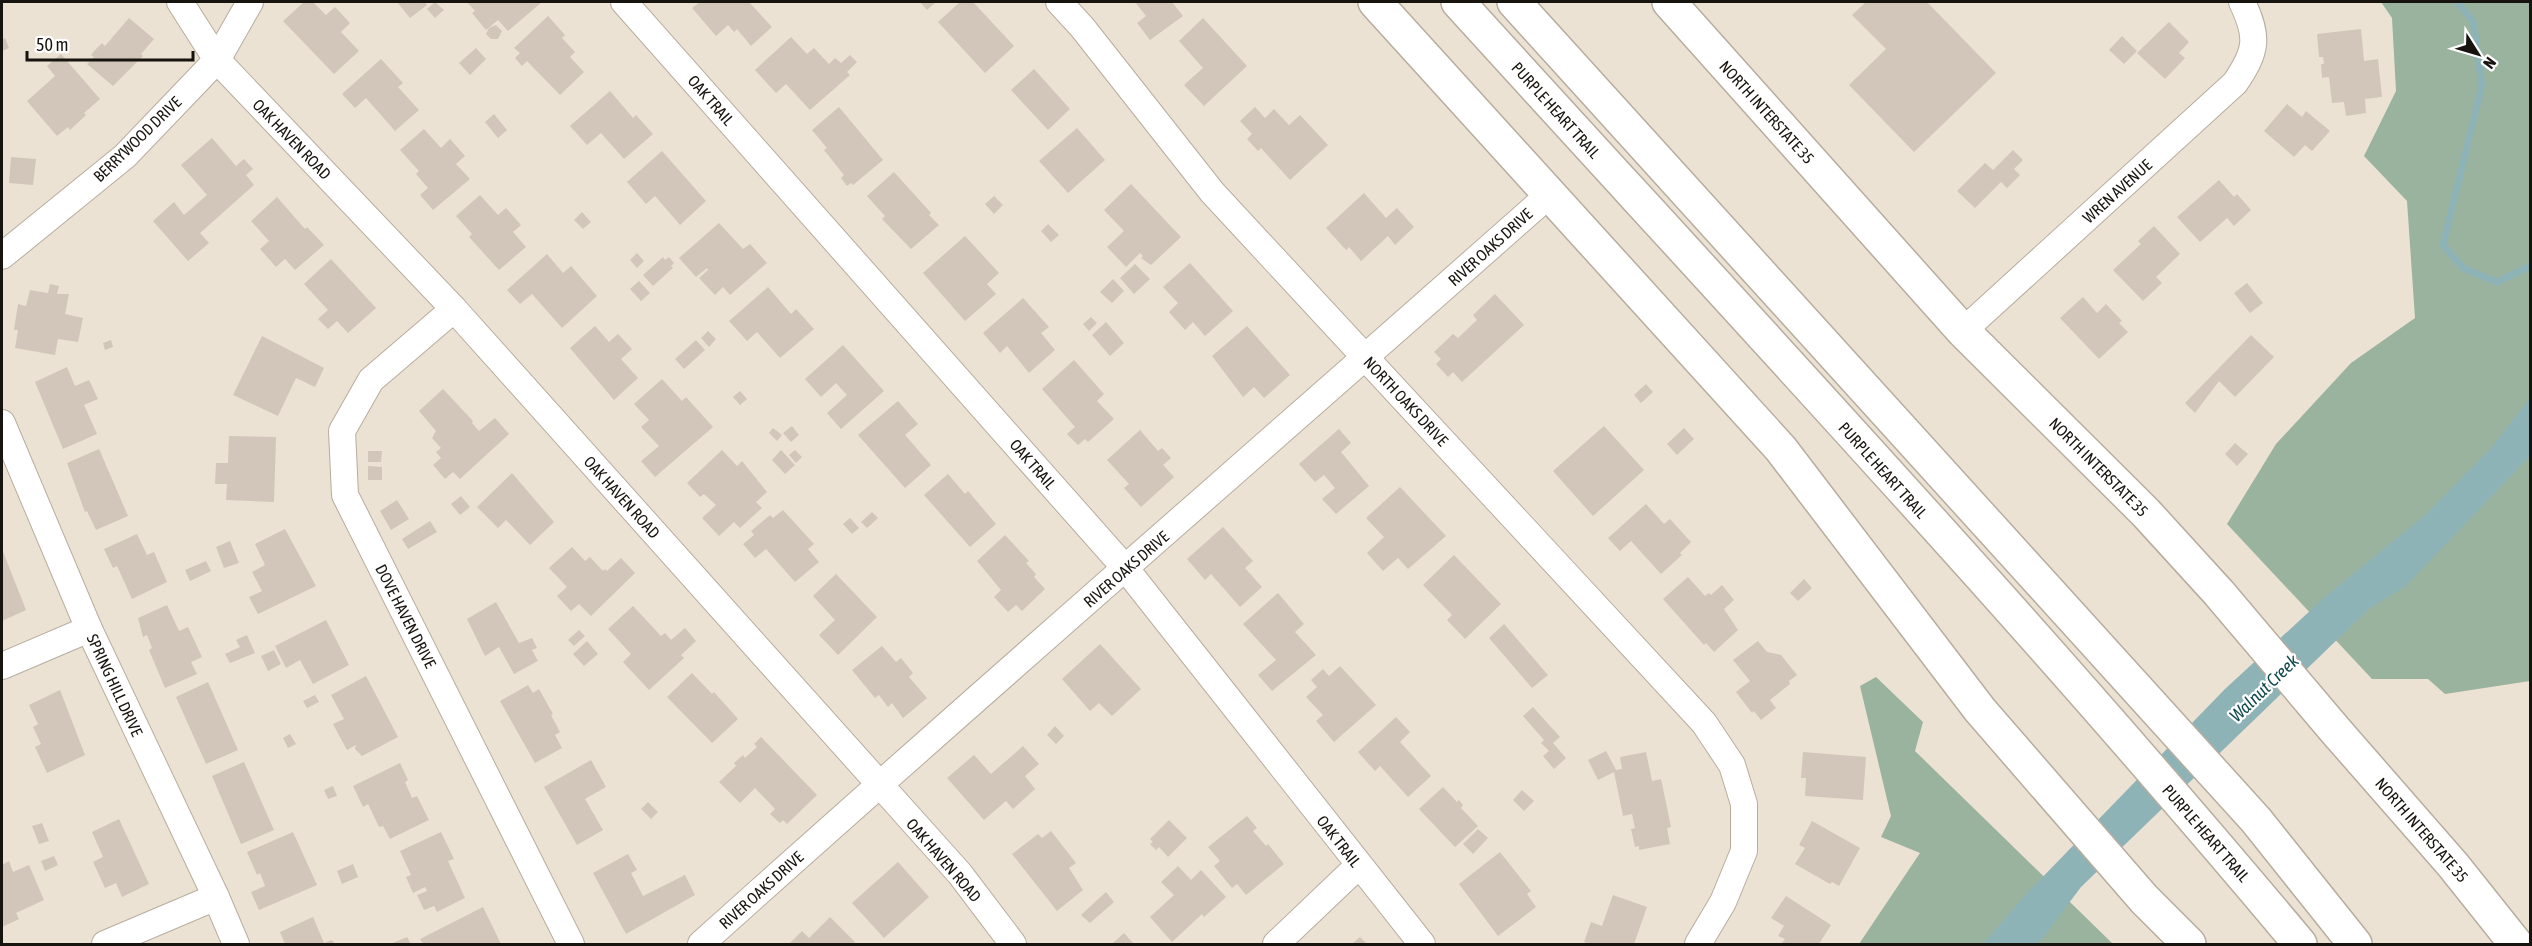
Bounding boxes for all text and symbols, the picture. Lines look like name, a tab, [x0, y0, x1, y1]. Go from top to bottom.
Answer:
scale bar	[27, 24, 194, 62]
north arrow	[2448, 24, 2508, 84]
text: 50 m	[36, 34, 68, 55]
text: N	[2480, 54, 2500, 72]
street label: NORTH INTERSTATE 35	[1716, 57, 1818, 167]
street label: PURPLE HEART TRAIL	[1508, 58, 1604, 162]
street label: OAK TRAIL	[684, 71, 738, 129]
street label: BERRYWOOD DRIVE	[90, 93, 185, 185]
street label: OAK HAVEN ROAD	[249, 95, 335, 183]
street label: WREN AVENUE	[2079, 155, 2155, 226]
street label: RIVER OAKS DRIVE	[1444, 205, 1536, 289]
street label: NORTH OAKS DRIVE	[1360, 353, 1452, 449]
street label: NORTH INTERSTATE 35	[2046, 414, 2152, 520]
street label: PURPLE HEART TRAIL	[1835, 418, 1931, 522]
street label: OAK TRAIL	[1006, 435, 1060, 493]
street label: OAK HAVEN ROAD	[580, 452, 664, 542]
street label: RIVER OAKS DRIVE	[1080, 527, 1172, 611]
street label: DOVE HAVEN DRIVE	[372, 561, 440, 671]
street label: SPRING HILL DRIVE	[84, 631, 147, 739]
water label: Walnut Creek	[2225, 649, 2304, 726]
street label: NORTH INTERSTATE 35	[2372, 774, 2472, 886]
street label: PURPLE HEART TRAIL	[2159, 781, 2254, 886]
street label: OAK TRAIL	[1313, 812, 1365, 871]
street label: OAK HAVEN ROAD	[903, 815, 985, 905]
street label: RIVER OAKS DRIVE	[715, 848, 807, 932]

